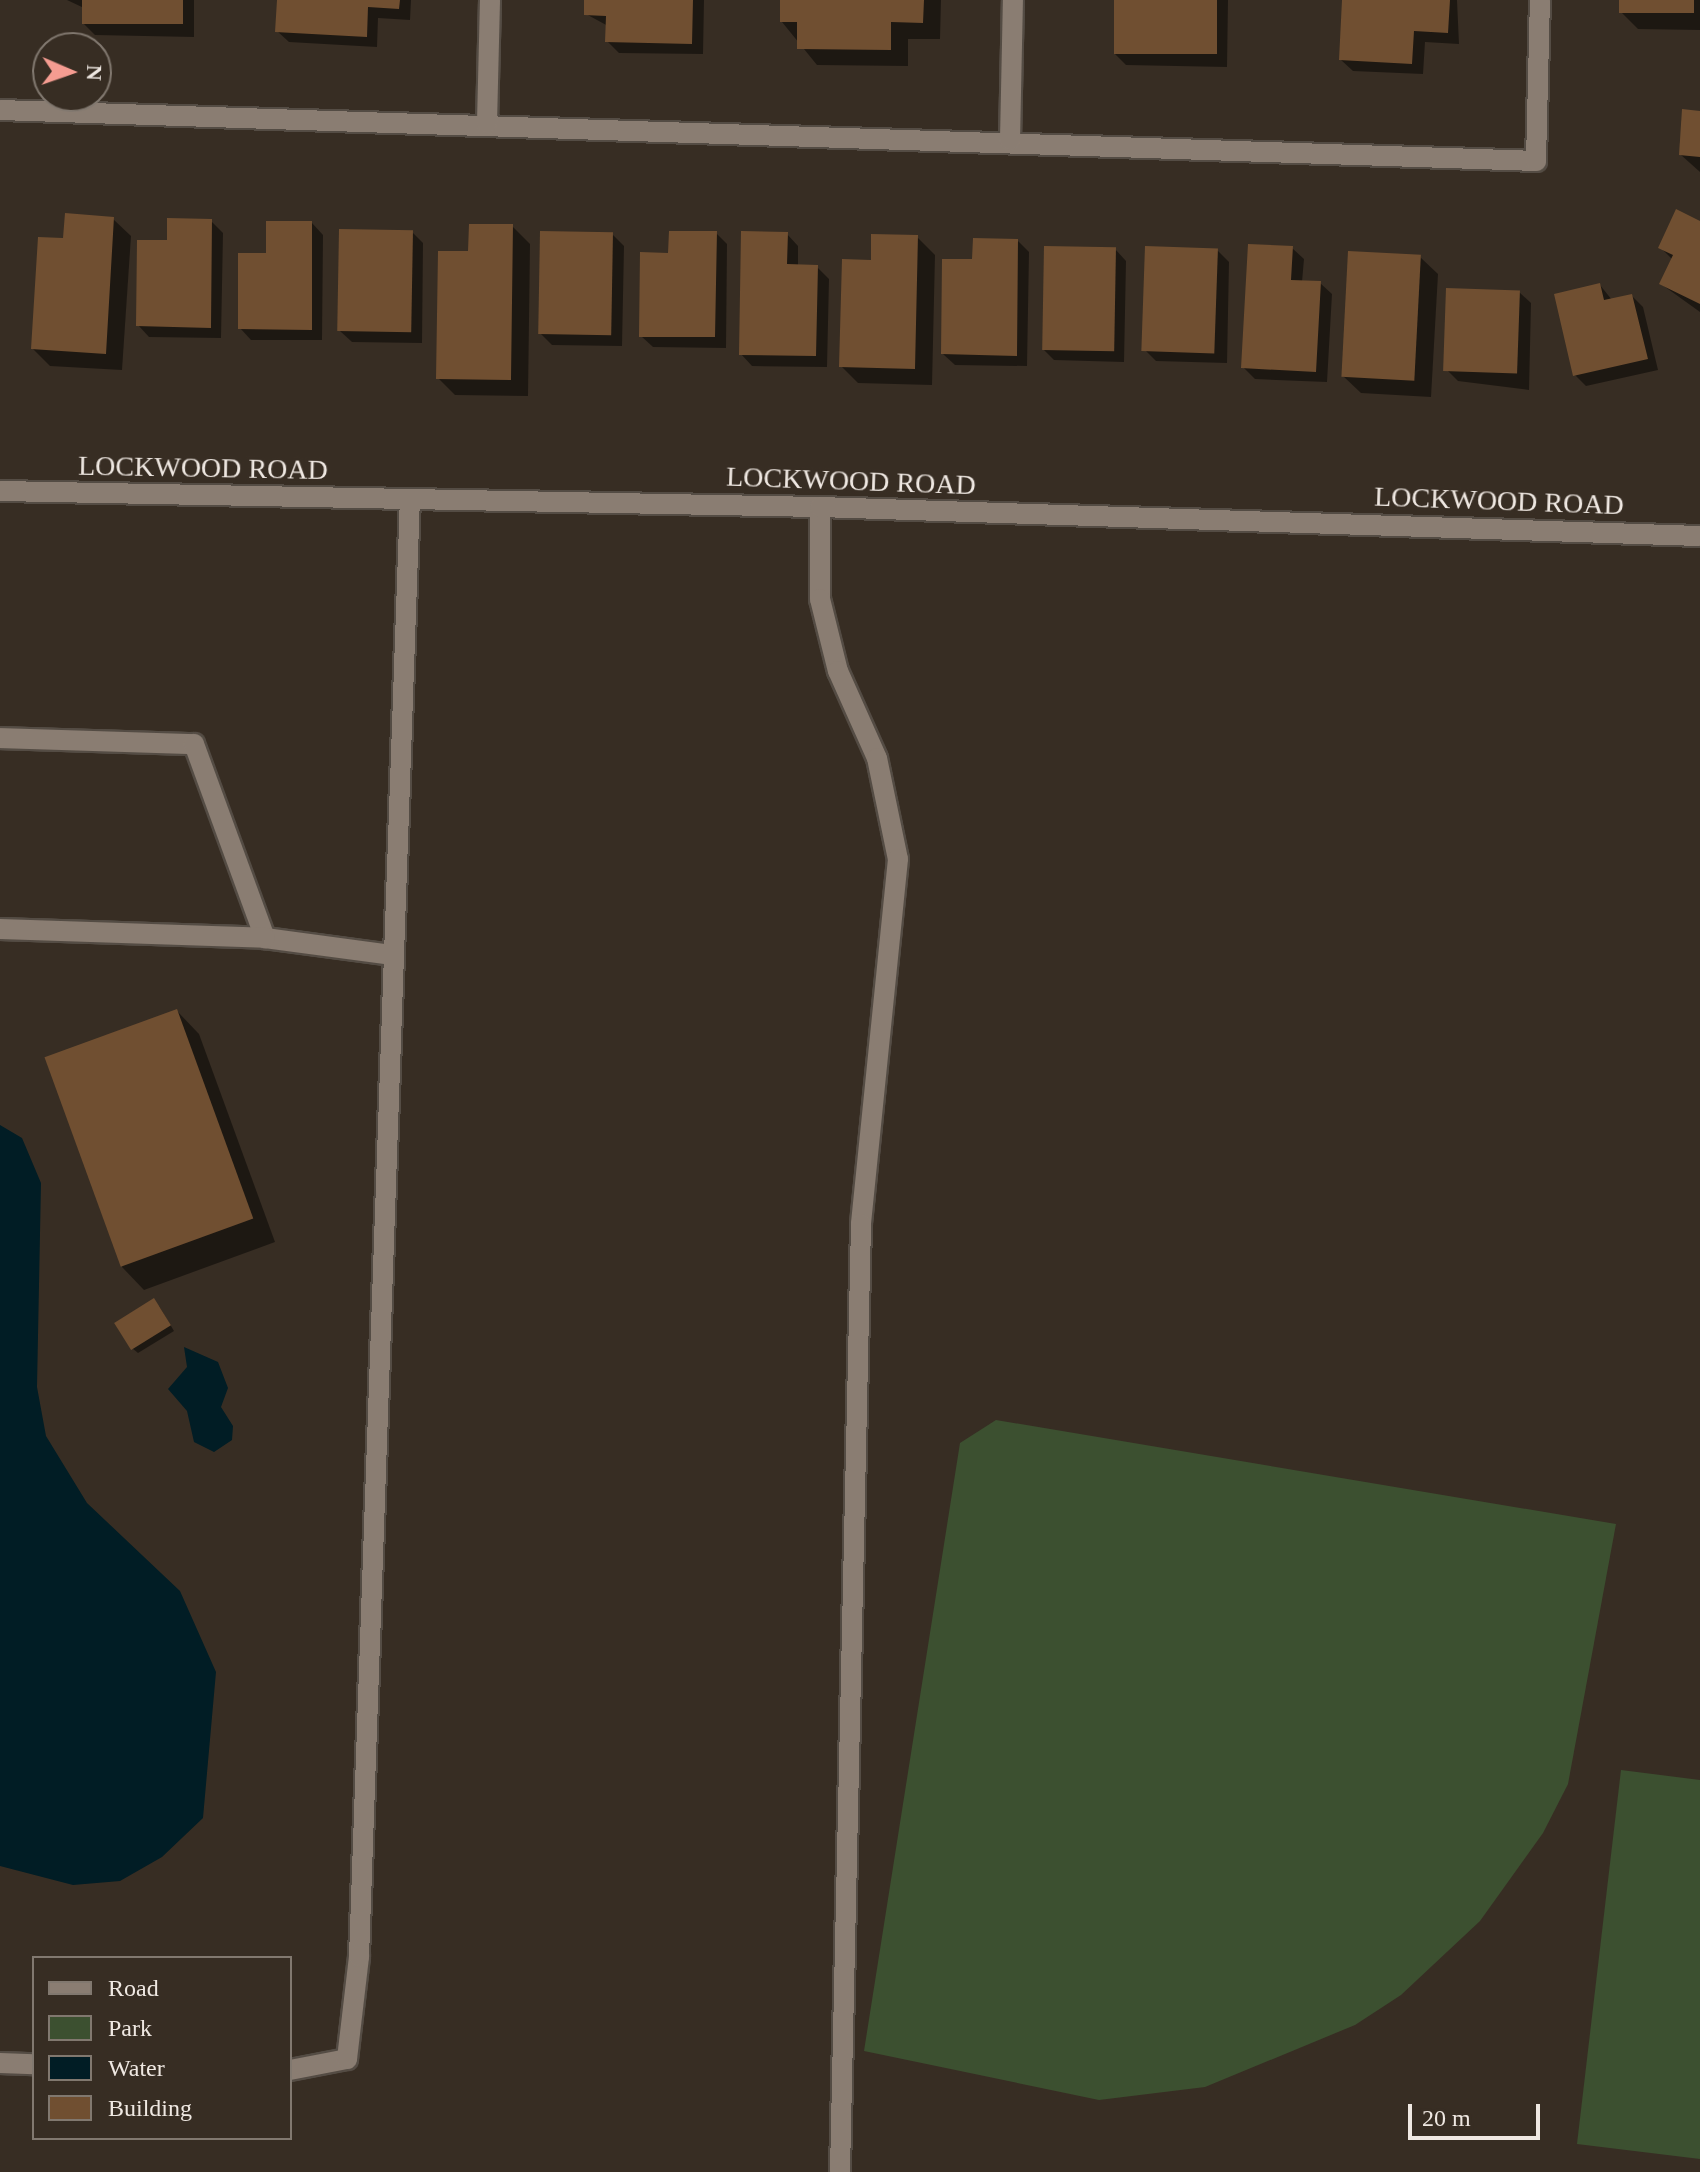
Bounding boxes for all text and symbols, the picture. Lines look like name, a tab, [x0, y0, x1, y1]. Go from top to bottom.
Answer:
north arrow	[32, 32, 112, 112]
text: N	[82, 64, 107, 81]
street label: LOCKWOOD ROAD	[78, 449, 328, 487]
street label: LOCKWOOD ROAD	[726, 460, 976, 502]
street label: LOCKWOOD ROAD	[1374, 480, 1624, 522]
legend	[32, 1956, 292, 2140]
text: Road	[108, 1975, 159, 2001]
text: Park	[108, 2015, 152, 2041]
text: Water	[108, 2055, 165, 2081]
scale bar	[1412, 2088, 1544, 2138]
text: Building	[108, 2095, 192, 2121]
text: 20 m	[1422, 2105, 1471, 2131]

